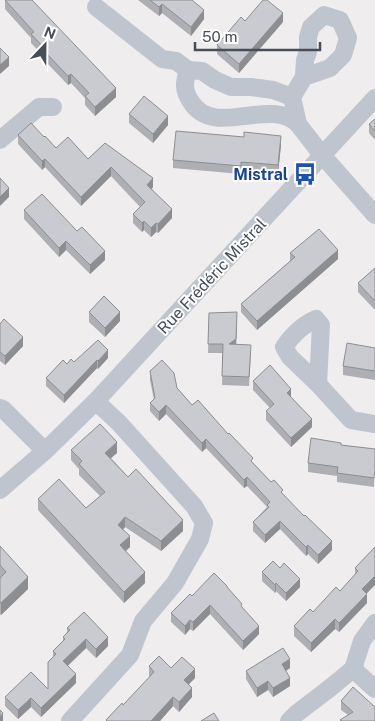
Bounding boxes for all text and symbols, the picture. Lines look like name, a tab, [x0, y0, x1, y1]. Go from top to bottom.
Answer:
north arrow	[20, 20, 70, 70]
scale bar	[195, 20, 320, 52]
text: N	[42, 23, 58, 42]
text: 50 m	[202, 28, 237, 45]
bus stop icon: Mistral	[292, 161, 318, 187]
place label: Mistral	[233, 165, 288, 184]
street label: Rue Frédéric Mistral	[154, 214, 270, 338]

